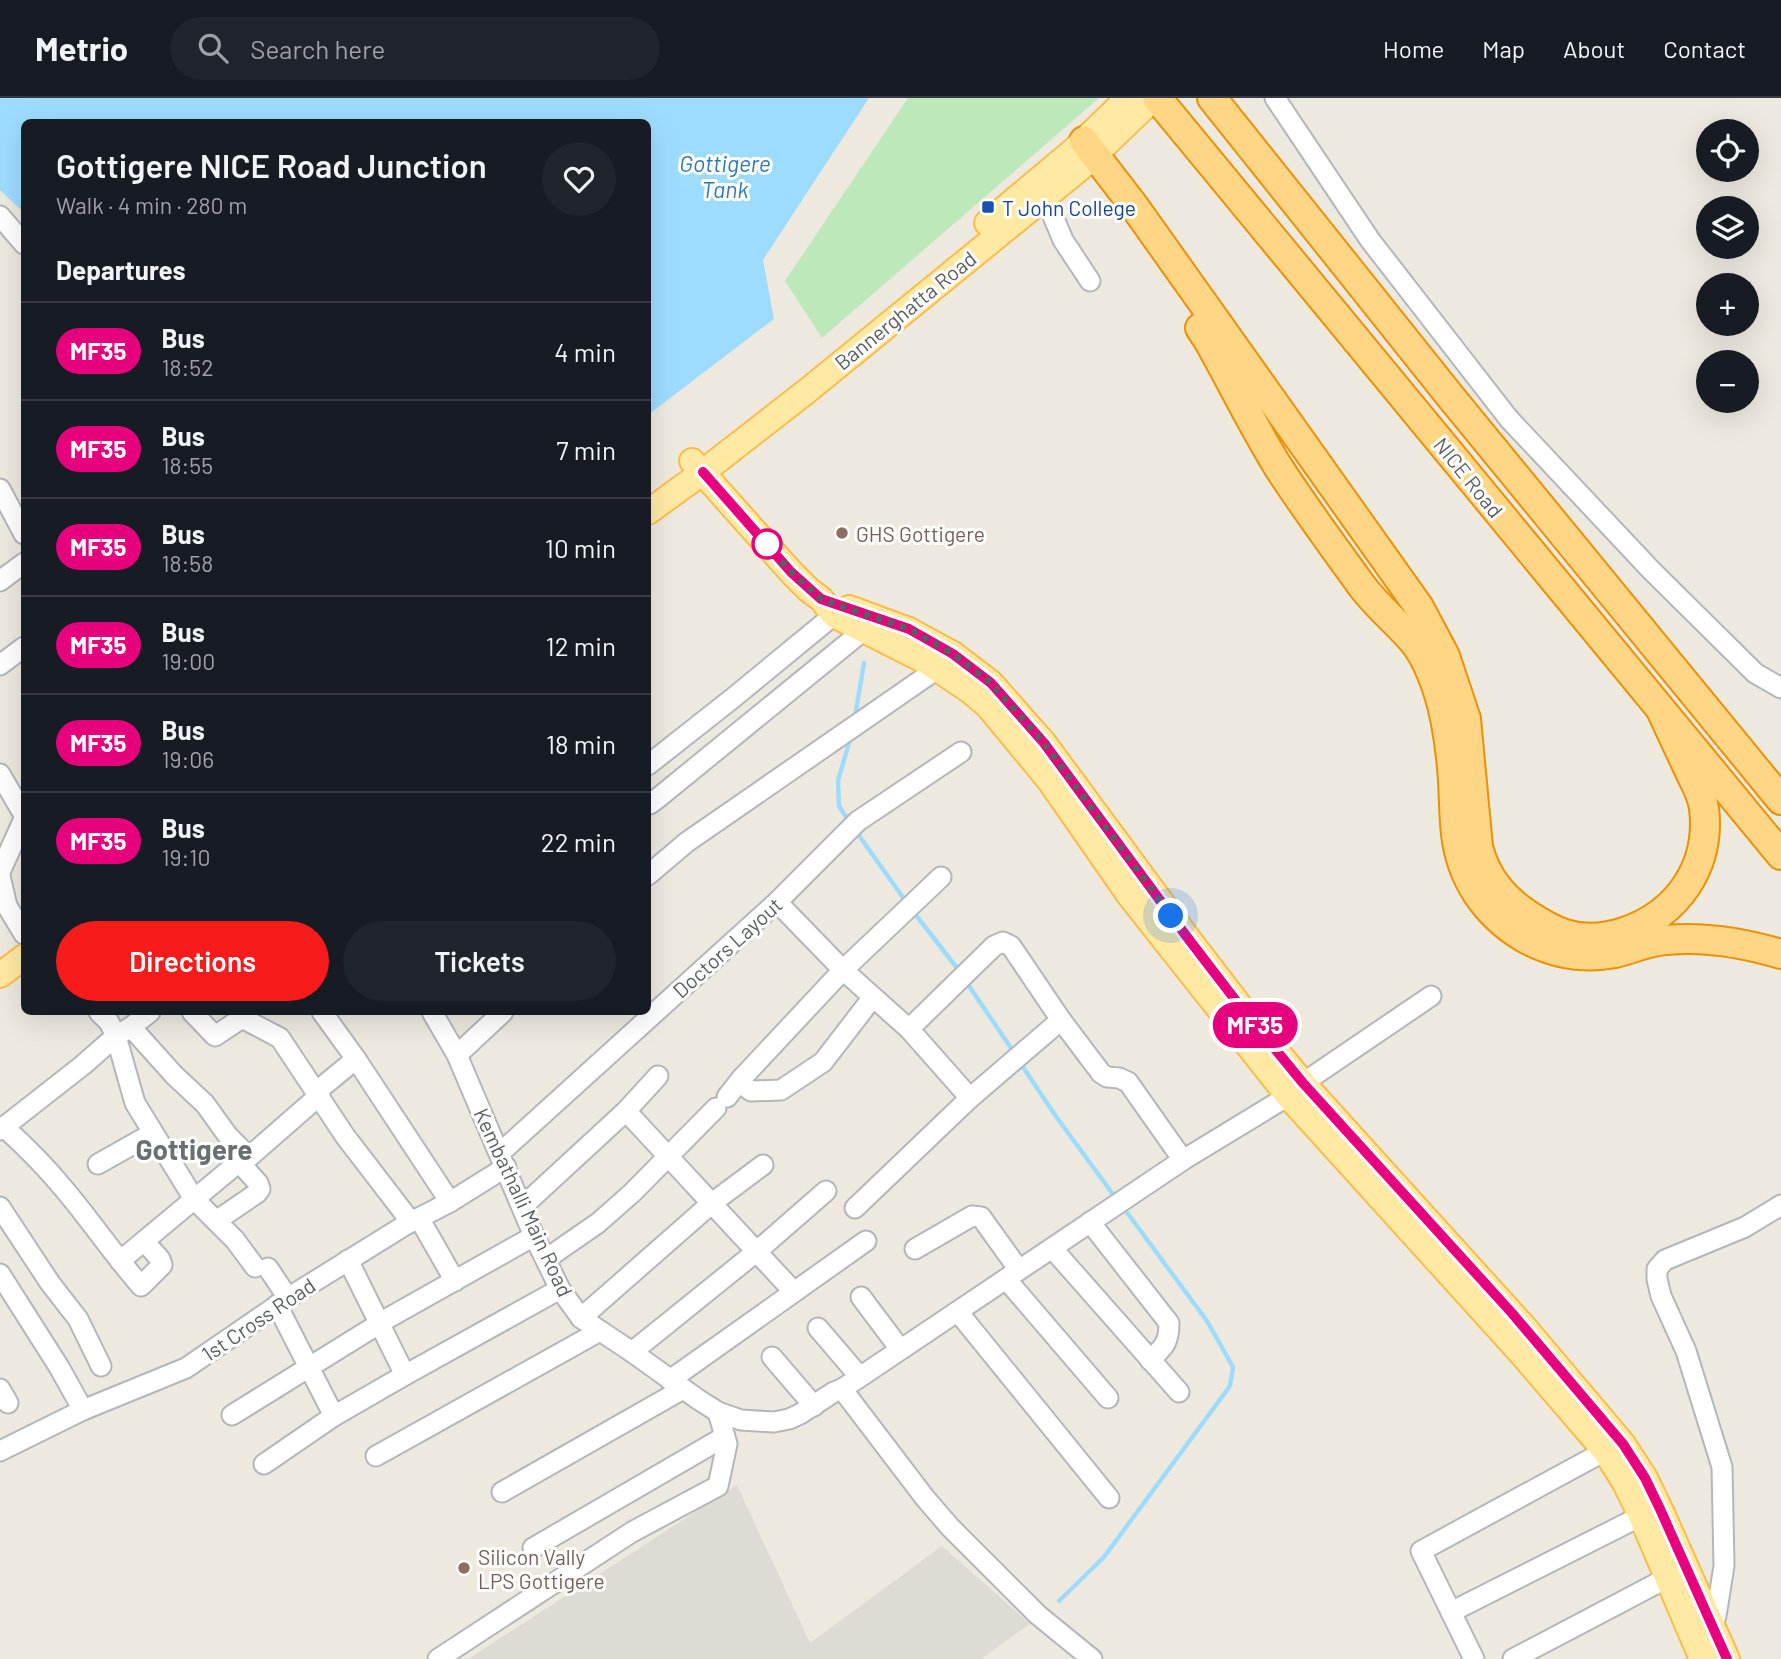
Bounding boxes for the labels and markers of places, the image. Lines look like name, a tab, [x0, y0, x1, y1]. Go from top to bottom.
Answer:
place label: T John College	[1002, 195, 1136, 220]
marker: T John College	[980, 199, 996, 215]
place label: GHS Gottigere	[856, 521, 985, 546]
marker: GHS Gottigere	[834, 525, 850, 541]
unlabelled marker	[752, 529, 782, 559]
place label: Silicon Vally LPS Gottigere	[478, 1544, 605, 1593]
marker: Silicon Vally LPS Gottigere	[456, 1560, 472, 1576]

